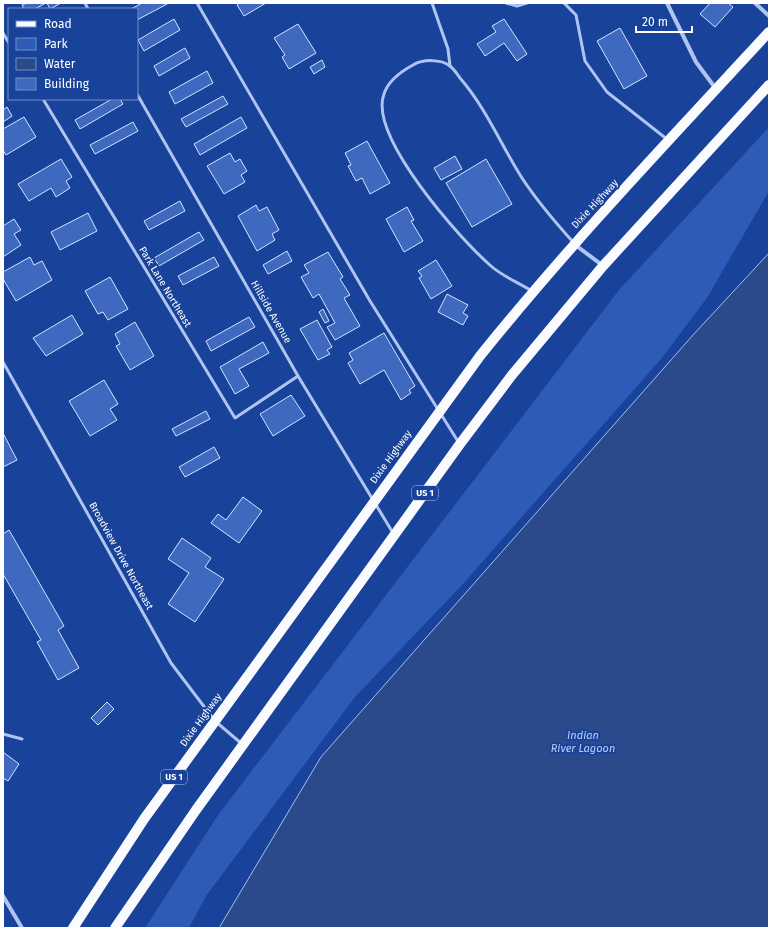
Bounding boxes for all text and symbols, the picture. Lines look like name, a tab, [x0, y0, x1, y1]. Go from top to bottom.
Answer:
legend	[8, 8, 138, 100]
scale bar	[636, 8, 692, 34]
text: 20 m	[642, 15, 668, 29]
text: Road	[44, 17, 72, 31]
text: Park	[44, 37, 68, 51]
text: Water	[44, 57, 76, 71]
text: Building	[44, 77, 90, 91]
street label: Dixie Highway	[569, 177, 621, 231]
street label: Park Lane Northeast	[136, 245, 194, 330]
street label: Hillside Avenue	[248, 279, 294, 345]
street label: Dixie Highway	[368, 428, 414, 486]
road number: US 1	[412, 486, 438, 500]
street label: Broadview Drive Northeast	[86, 500, 156, 612]
street label: Dixie Highway	[178, 691, 224, 749]
water label: Indian River Lagoon	[551, 729, 615, 755]
road number: US 1	[161, 770, 187, 784]

